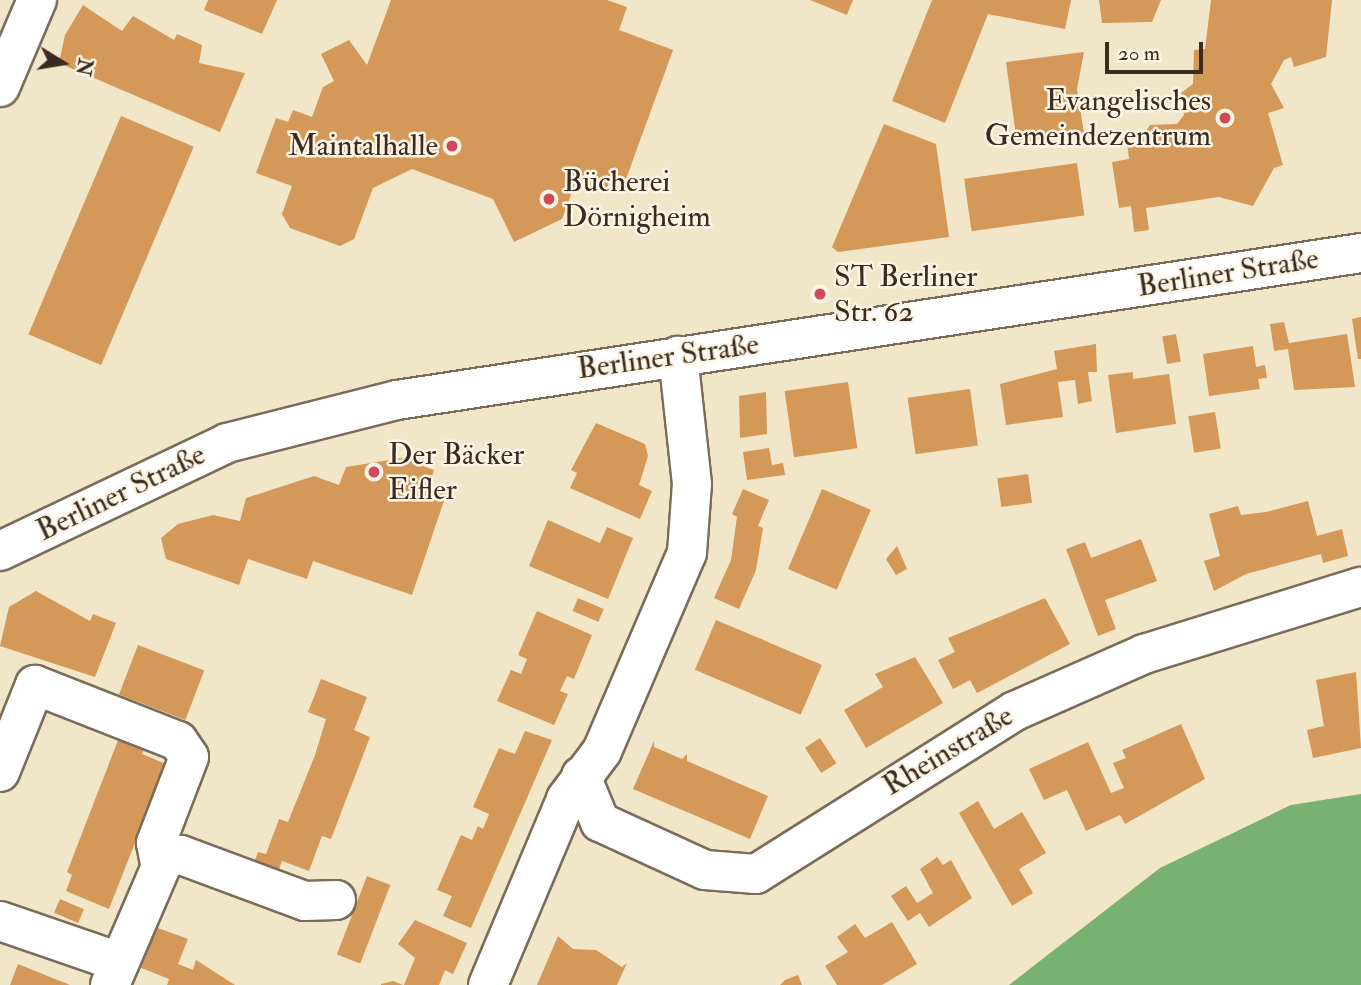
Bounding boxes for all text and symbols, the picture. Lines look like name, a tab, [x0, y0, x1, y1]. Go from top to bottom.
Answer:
north arrow	[28, 28, 98, 98]
scale bar	[1109, 28, 1207, 72]
text: 20 m	[1118, 40, 1160, 67]
text: N	[70, 56, 97, 78]
place label: Evangelisches Gemeindezentrum	[985, 83, 1211, 154]
marker: Evangelisches Gemeindezentrum	[1217, 110, 1233, 126]
place label: Maintalhalle	[288, 128, 438, 164]
marker: Maintalhalle	[444, 138, 460, 154]
place label: Bücherei Dörnigheim	[563, 164, 711, 234]
marker: Bücherei Dörnigheim	[541, 191, 557, 207]
street label: Berliner Straße	[1135, 241, 1321, 305]
place label: ST Berliner Str. 62	[834, 259, 977, 330]
marker: ST Berliner Str. 62	[812, 286, 828, 302]
street label: Berliner Straße	[575, 326, 761, 388]
street label: Berliner Straße	[31, 437, 211, 549]
place label: Der Bäcker Eifler	[388, 437, 524, 508]
marker: Der Bäcker Eifler	[366, 464, 382, 480]
street label: Rheinstraße	[876, 698, 1020, 804]

